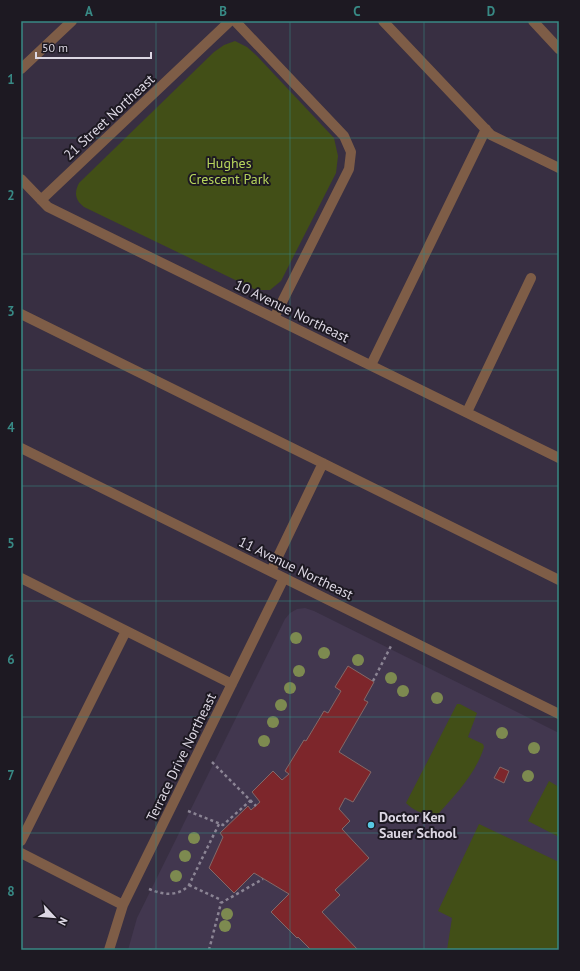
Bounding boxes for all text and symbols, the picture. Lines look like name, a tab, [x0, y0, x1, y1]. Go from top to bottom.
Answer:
text: A	[85, 3, 93, 20]
text: B	[219, 3, 227, 20]
text: C	[353, 3, 361, 20]
text: D	[487, 3, 495, 20]
scale bar	[36, 34, 151, 60]
text: 50 m	[42, 40, 68, 55]
street label: 21 Street Northeast	[60, 70, 158, 164]
text: 1	[7, 71, 15, 88]
park label: Hughes Crescent Park	[189, 154, 270, 188]
text: 2	[7, 187, 15, 204]
street label: 10 Avenue Northeast	[232, 275, 352, 347]
text: 3	[7, 303, 15, 320]
text: 4	[7, 419, 15, 436]
street label: 11 Avenue Northeast	[236, 532, 356, 604]
text: 5	[7, 535, 15, 552]
text: 6	[7, 651, 15, 668]
street label: Terrace Drive Northeast	[142, 690, 220, 824]
text: 7	[7, 767, 15, 784]
place label: Doctor Ken Sauer School	[379, 808, 458, 842]
marker: Doctor Ken Sauer School	[366, 820, 376, 830]
text: 8	[7, 883, 15, 900]
north arrow	[34, 897, 74, 937]
text: N	[55, 915, 71, 928]

